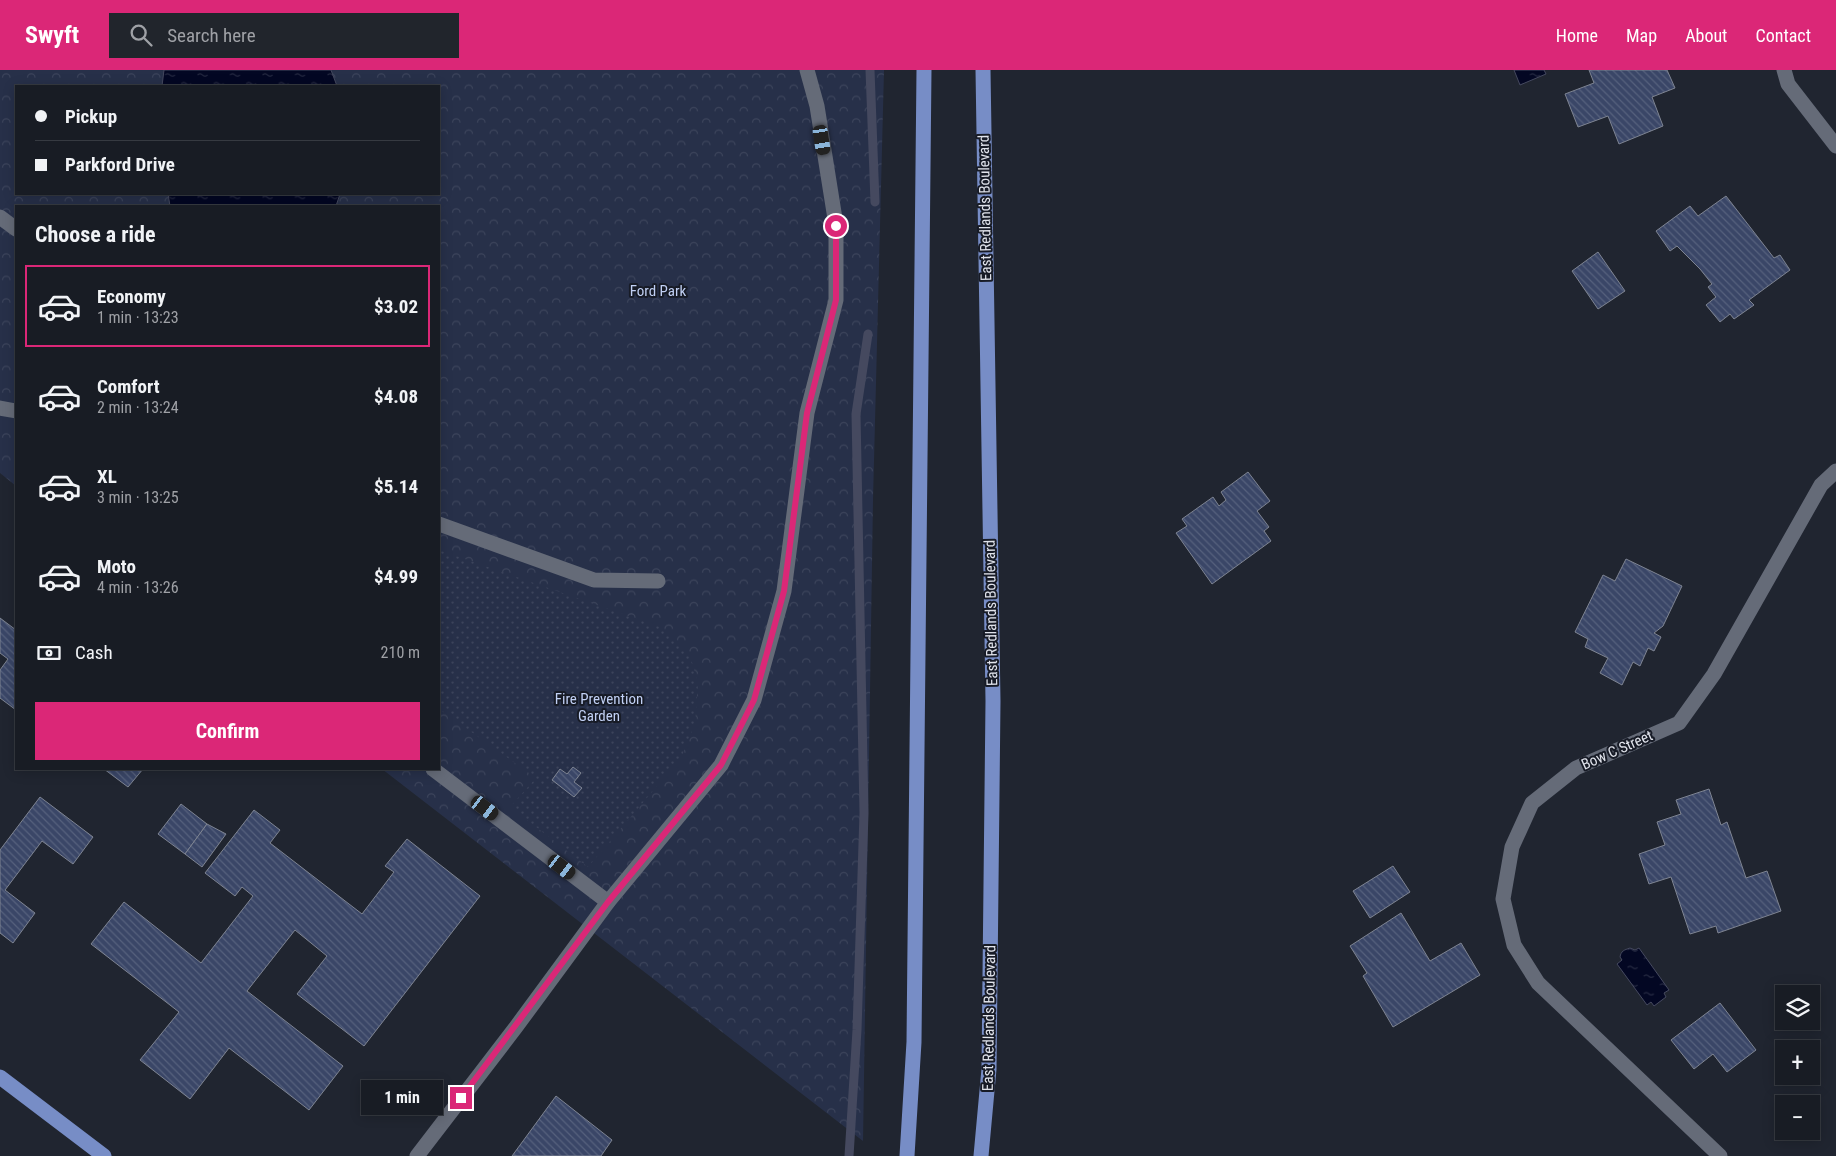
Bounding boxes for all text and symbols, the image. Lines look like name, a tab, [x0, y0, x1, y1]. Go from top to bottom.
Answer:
search box	[109, 13, 459, 58]
text: Swyft	[25, 21, 79, 49]
icon: search	[127, 21, 155, 49]
text: Search here	[167, 24, 256, 47]
text: Home	[1556, 25, 1598, 46]
text: Map	[1626, 25, 1657, 46]
text: About	[1685, 25, 1727, 46]
text: Contact	[1755, 25, 1811, 46]
text: Pickup	[65, 105, 117, 128]
car	[812, 124, 831, 156]
street label: East Redlands Boulevard	[975, 135, 995, 281]
text: Parkford Drive	[65, 153, 175, 176]
route start	[825, 215, 847, 237]
text: Choose a ride	[35, 222, 156, 247]
park label: Ford Park	[630, 282, 687, 300]
icon: car	[37, 284, 82, 329]
text: Economy	[97, 285, 166, 308]
text: $3.02	[374, 295, 418, 318]
text: 1 min · 13:23	[97, 308, 179, 327]
icon: car	[37, 374, 82, 419]
text: Comfort	[97, 375, 160, 398]
text: $4.08	[374, 385, 418, 408]
text: 2 min · 13:24	[97, 398, 179, 417]
icon: car	[37, 464, 82, 509]
text: XL	[97, 465, 117, 488]
text: $5.14	[374, 475, 418, 498]
text: 3 min · 13:25	[97, 488, 179, 507]
street label: East Redlands Boulevard	[981, 540, 1001, 686]
icon: car	[37, 554, 82, 599]
text: Moto	[97, 555, 136, 578]
text: $4.99	[374, 565, 418, 588]
text: 4 min · 13:26	[97, 578, 179, 597]
icon: cash	[35, 639, 63, 667]
text: Cash	[75, 641, 113, 664]
text: 210 m	[381, 643, 420, 662]
park label: Fire Prevention Garden	[555, 690, 643, 725]
button: Confirm	[35, 702, 420, 760]
street label: Bow C Street	[1579, 726, 1655, 774]
car	[468, 793, 501, 823]
car	[545, 852, 578, 882]
street label: East Redlands Boulevard	[979, 945, 999, 1091]
map controls	[1775, 985, 1820, 1140]
button: layers	[1775, 985, 1820, 1030]
button: +	[1775, 1040, 1820, 1085]
callout: 1 min	[361, 1080, 444, 1116]
route end	[450, 1087, 472, 1109]
text: 1 min	[384, 1088, 420, 1107]
button: −	[1775, 1095, 1820, 1140]

